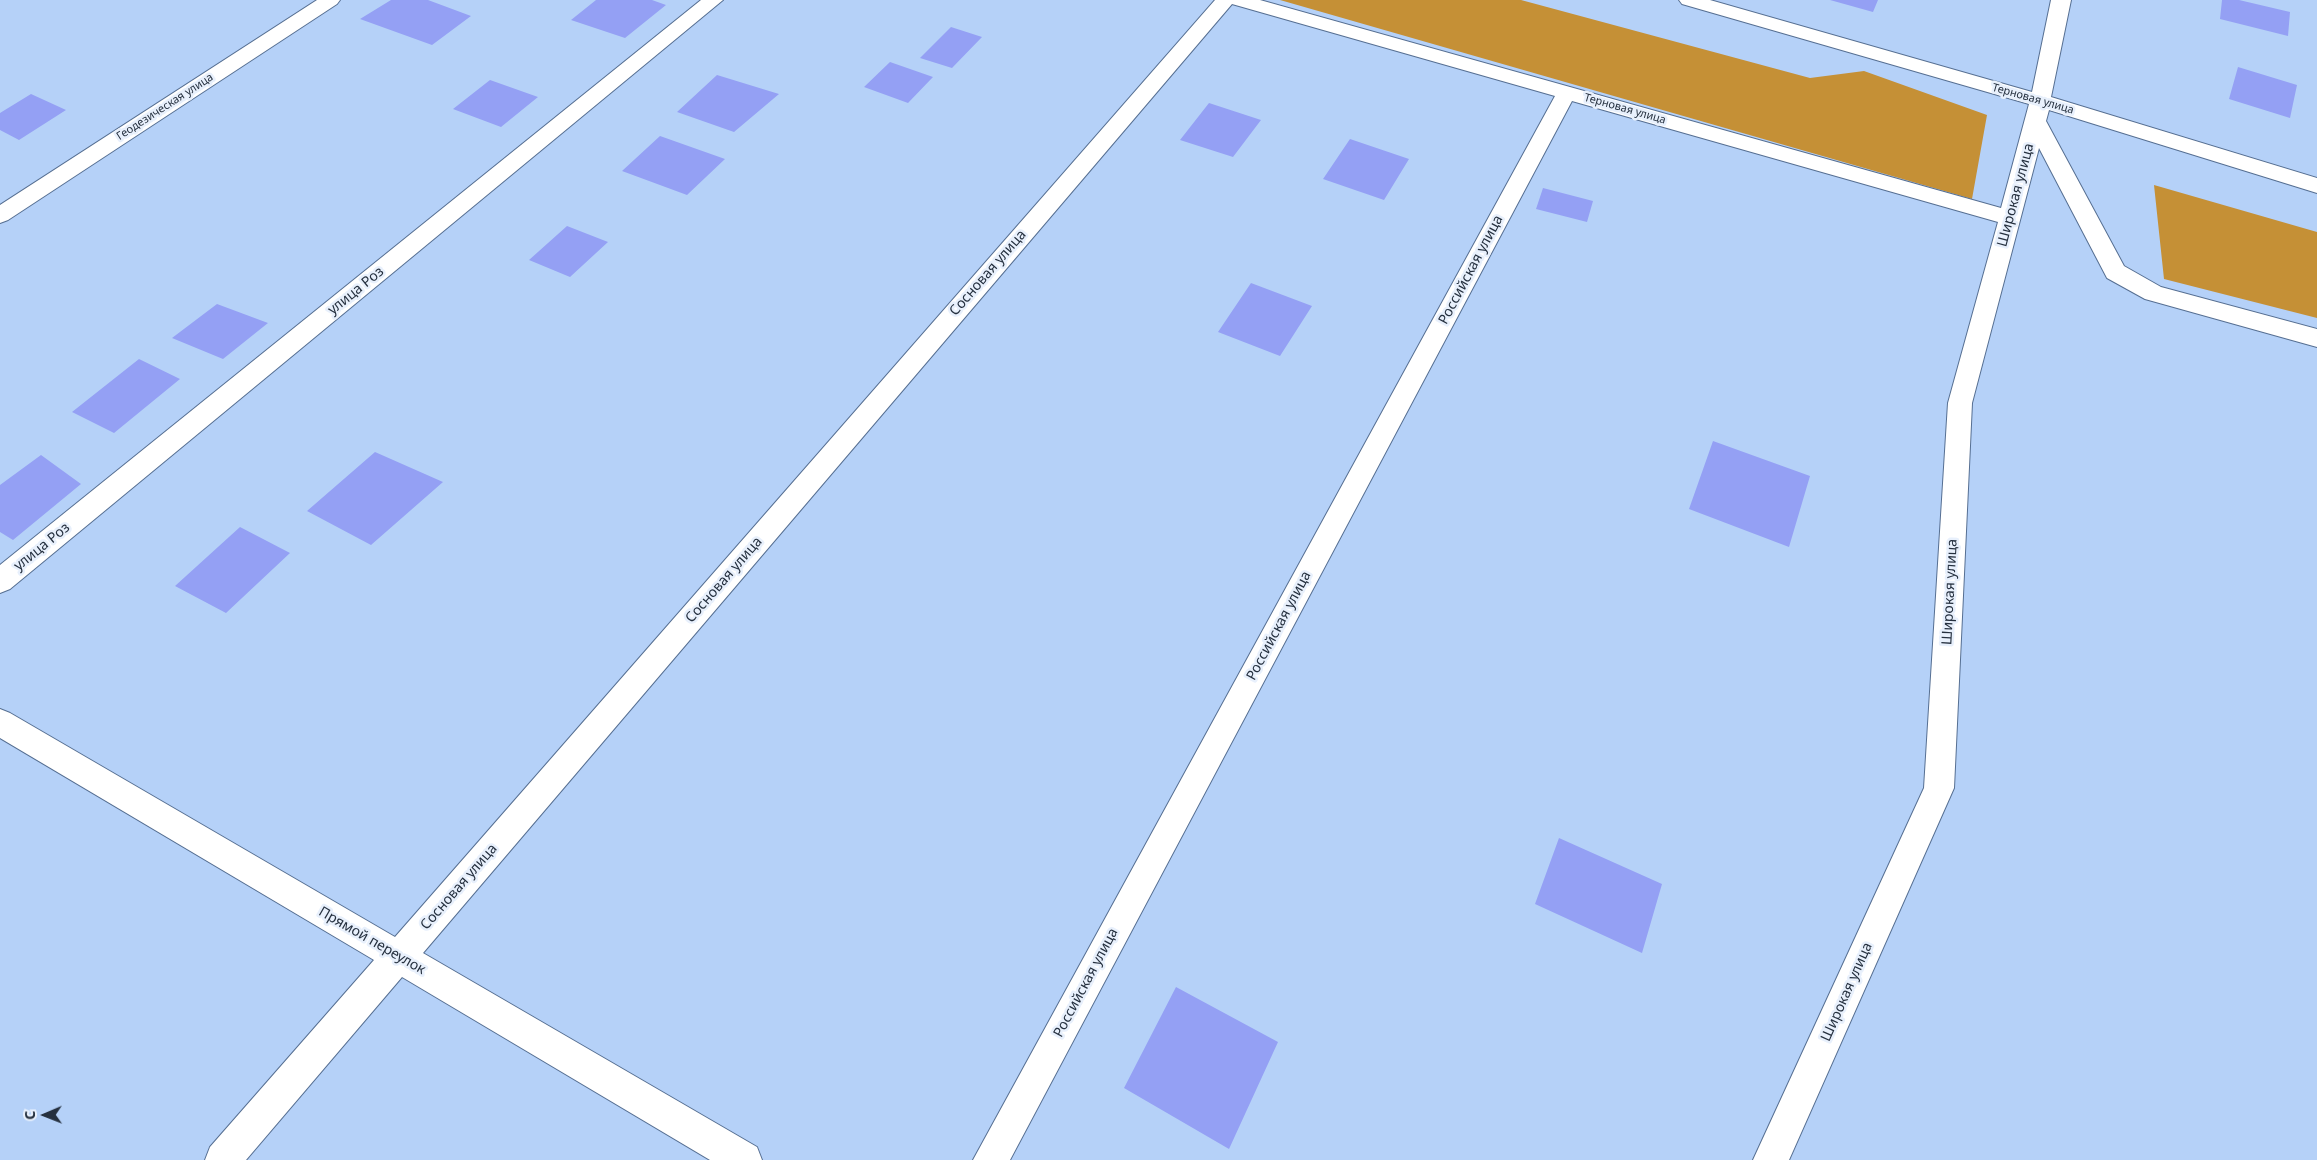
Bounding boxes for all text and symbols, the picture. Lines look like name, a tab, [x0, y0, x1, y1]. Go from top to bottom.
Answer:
street label: Геодезическая улица	[114, 71, 216, 143]
street label: Терновая улица	[1991, 81, 2075, 117]
street label: Терновая улица	[1583, 91, 1667, 127]
street label: Широкая улица	[1994, 141, 2038, 249]
street label: Российская улица	[1435, 213, 1507, 327]
street label: Сосновая улица	[946, 227, 1030, 319]
street label: улица Роз	[325, 263, 387, 319]
street label: улица Роз	[11, 519, 73, 575]
street label: Сосновая улица	[682, 534, 766, 626]
street label: Широкая улица	[1939, 538, 1961, 646]
street label: Российская улица	[1243, 569, 1315, 683]
street label: Сосновая улица	[417, 841, 501, 933]
street label: Прямой переулок	[316, 904, 428, 978]
street label: Российская улица	[1050, 926, 1122, 1040]
street label: Широкая улица	[1818, 940, 1876, 1044]
north arrow	[20, 1090, 70, 1140]
text: С	[20, 1111, 39, 1120]

